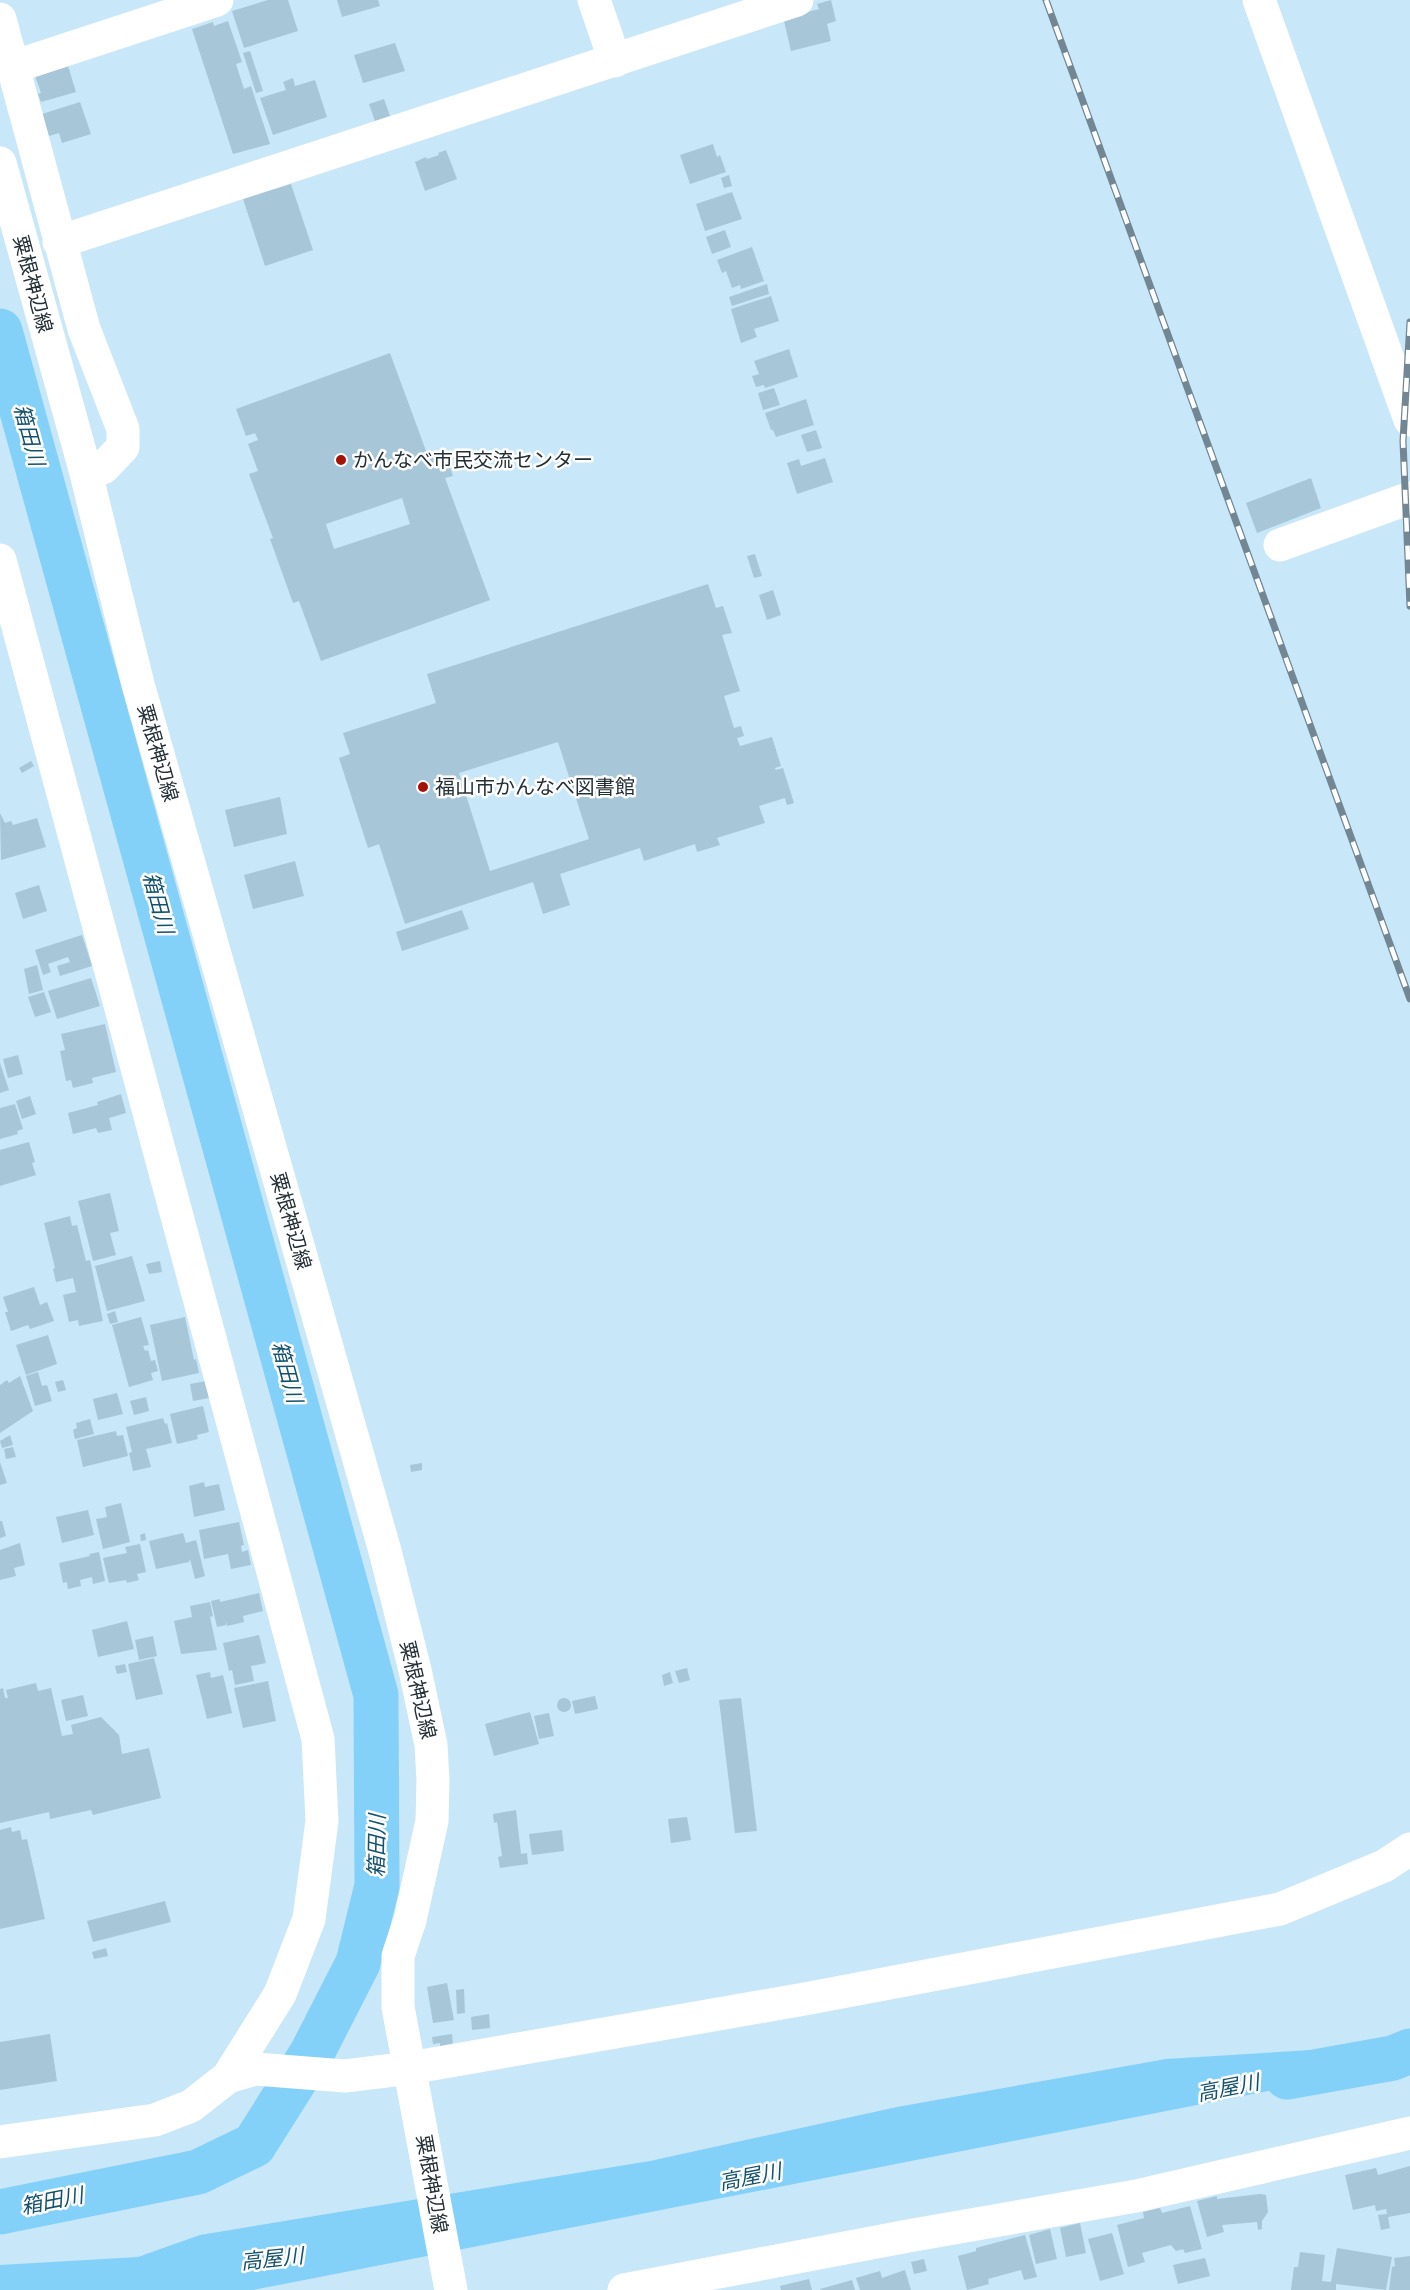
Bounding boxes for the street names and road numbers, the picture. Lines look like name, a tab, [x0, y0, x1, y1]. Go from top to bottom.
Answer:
street label: 粟根神辺線	[8, 233, 58, 335]
street label: 粟根神辺線	[133, 702, 183, 804]
street label: 粟根神辺線	[266, 1170, 316, 1272]
street label: 粟根神辺線	[395, 1639, 441, 1741]
street label: 粟根神辺線	[411, 2133, 453, 2235]

